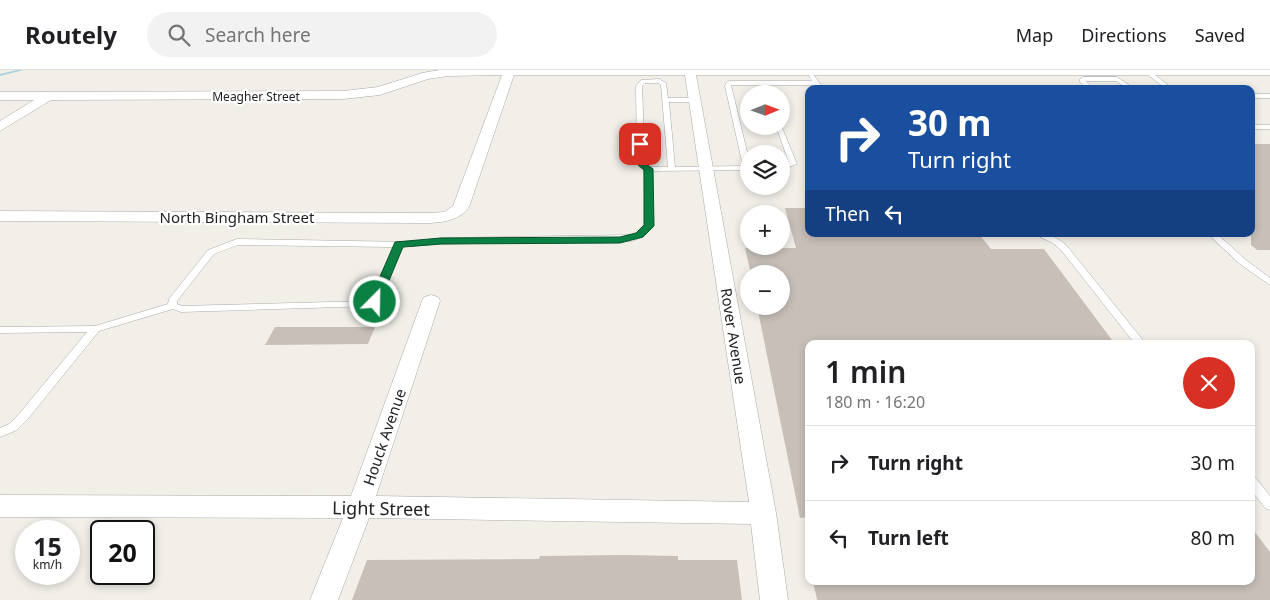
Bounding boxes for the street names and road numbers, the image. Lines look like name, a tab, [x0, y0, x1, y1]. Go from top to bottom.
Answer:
street label: Meagher Street	[212, 88, 300, 105]
street label: North Bingham Street	[160, 207, 315, 227]
street label: Rover Avenue	[717, 287, 751, 385]
street label: Houck Avenue	[358, 386, 410, 488]
street label: Light Street	[332, 495, 431, 521]

